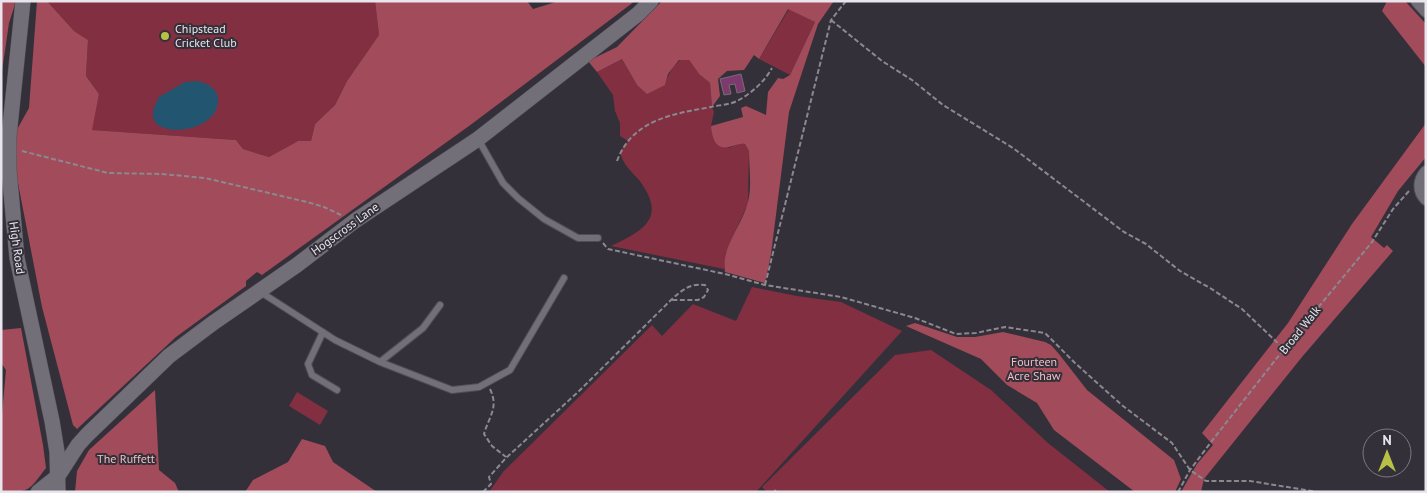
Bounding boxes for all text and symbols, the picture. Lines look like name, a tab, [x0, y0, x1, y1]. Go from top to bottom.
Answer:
place label: Chipstead Cricket Club	[175, 21, 237, 50]
marker: Chipstead Cricket Club	[159, 30, 171, 42]
street label: Hogscross Lane	[308, 199, 381, 258]
street label: High Road	[6, 221, 29, 275]
street label: Broad Walk	[1276, 302, 1324, 357]
park label: Fourteen Acre Shaw	[1007, 354, 1061, 383]
north arrow	[1362, 428, 1412, 478]
text: N	[1382, 431, 1392, 449]
park label: The Ruffett	[97, 451, 155, 466]

